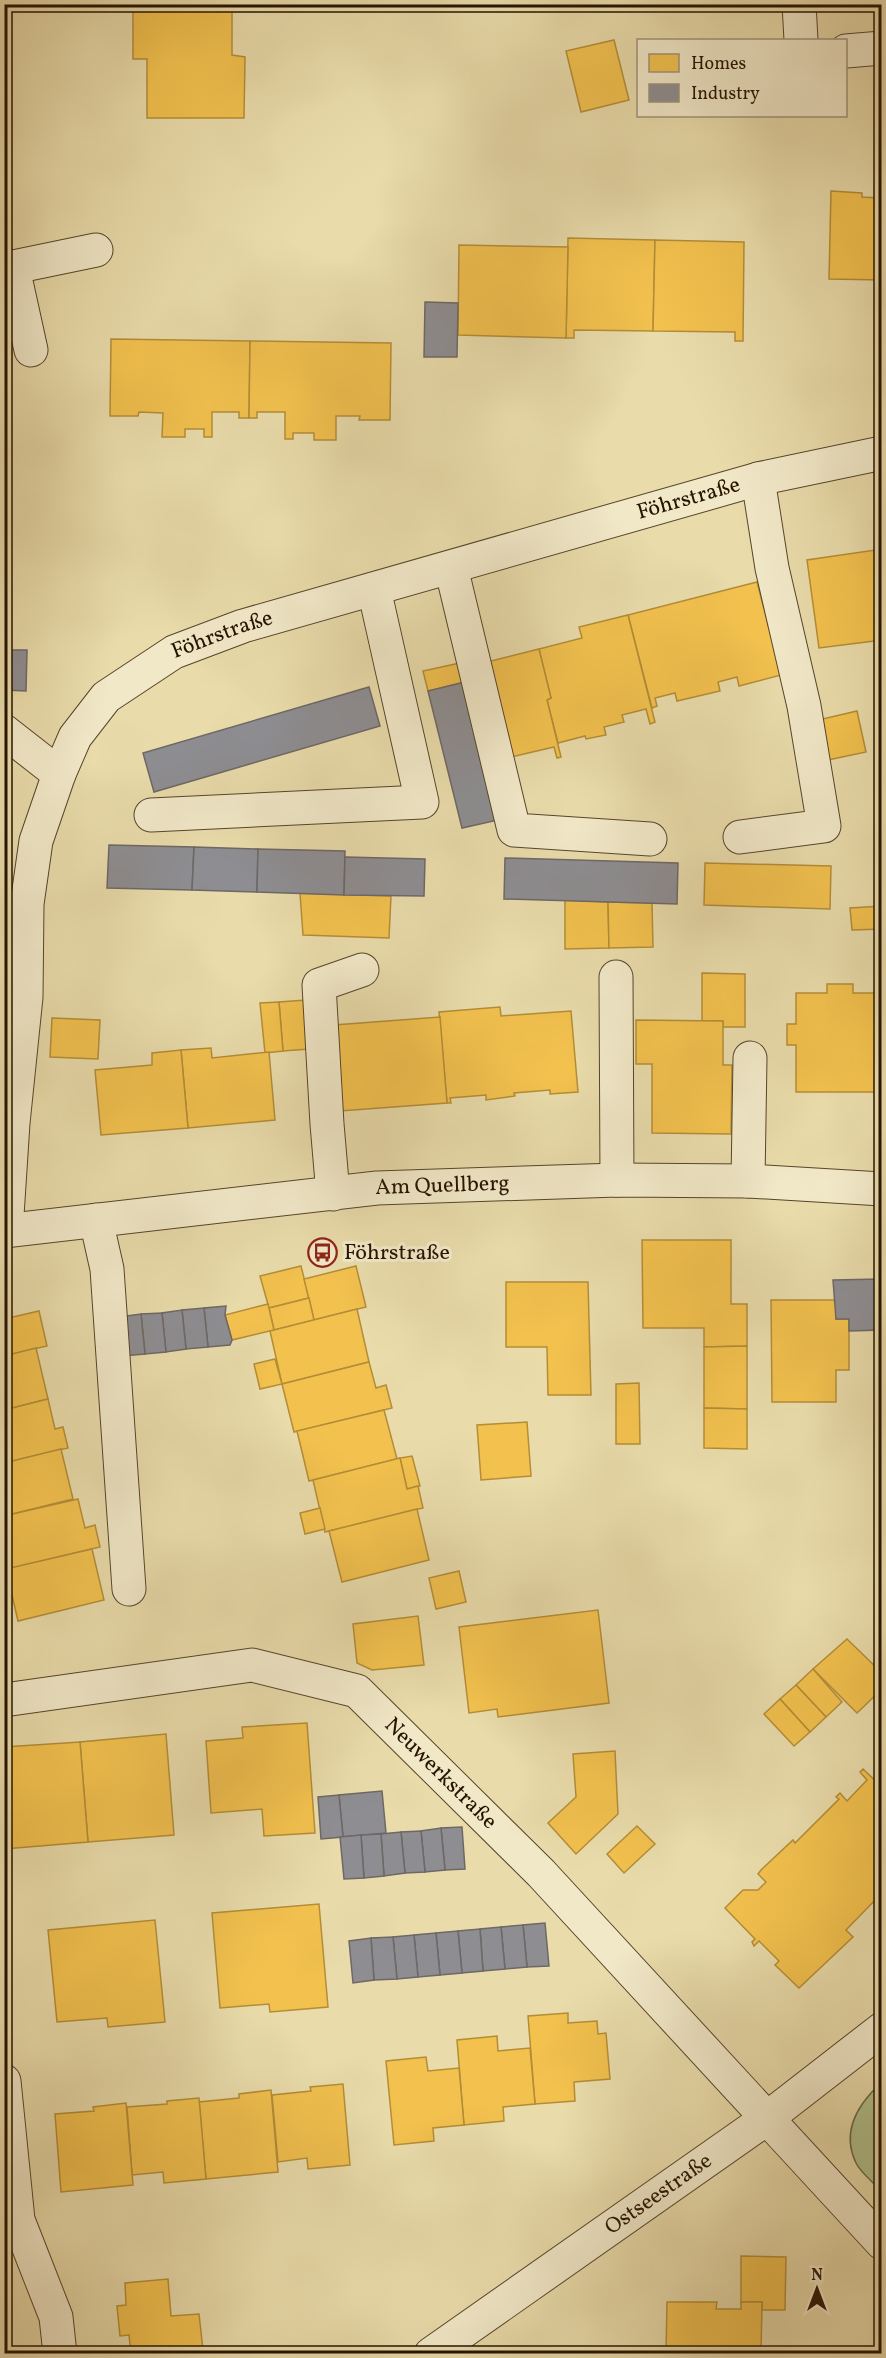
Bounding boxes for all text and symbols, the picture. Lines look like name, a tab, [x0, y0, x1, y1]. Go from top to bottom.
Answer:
legend	[637, 39, 847, 117]
text: Homes	[691, 52, 746, 77]
text: Industry	[691, 82, 760, 107]
street label: Föhrstraße	[633, 469, 744, 528]
street label: Föhrstraße	[167, 603, 277, 667]
street label: Am Quellberg	[375, 1168, 510, 1204]
bus stop icon: Föhrstraße	[307, 1237, 339, 1269]
place label: Föhrstraße	[344, 1238, 450, 1269]
street label: Neuwerkstraße	[377, 1711, 504, 1837]
street label: Ostseestraße	[599, 2146, 718, 2243]
north arrow	[787, 2259, 847, 2319]
text: N	[811, 2265, 823, 2287]

